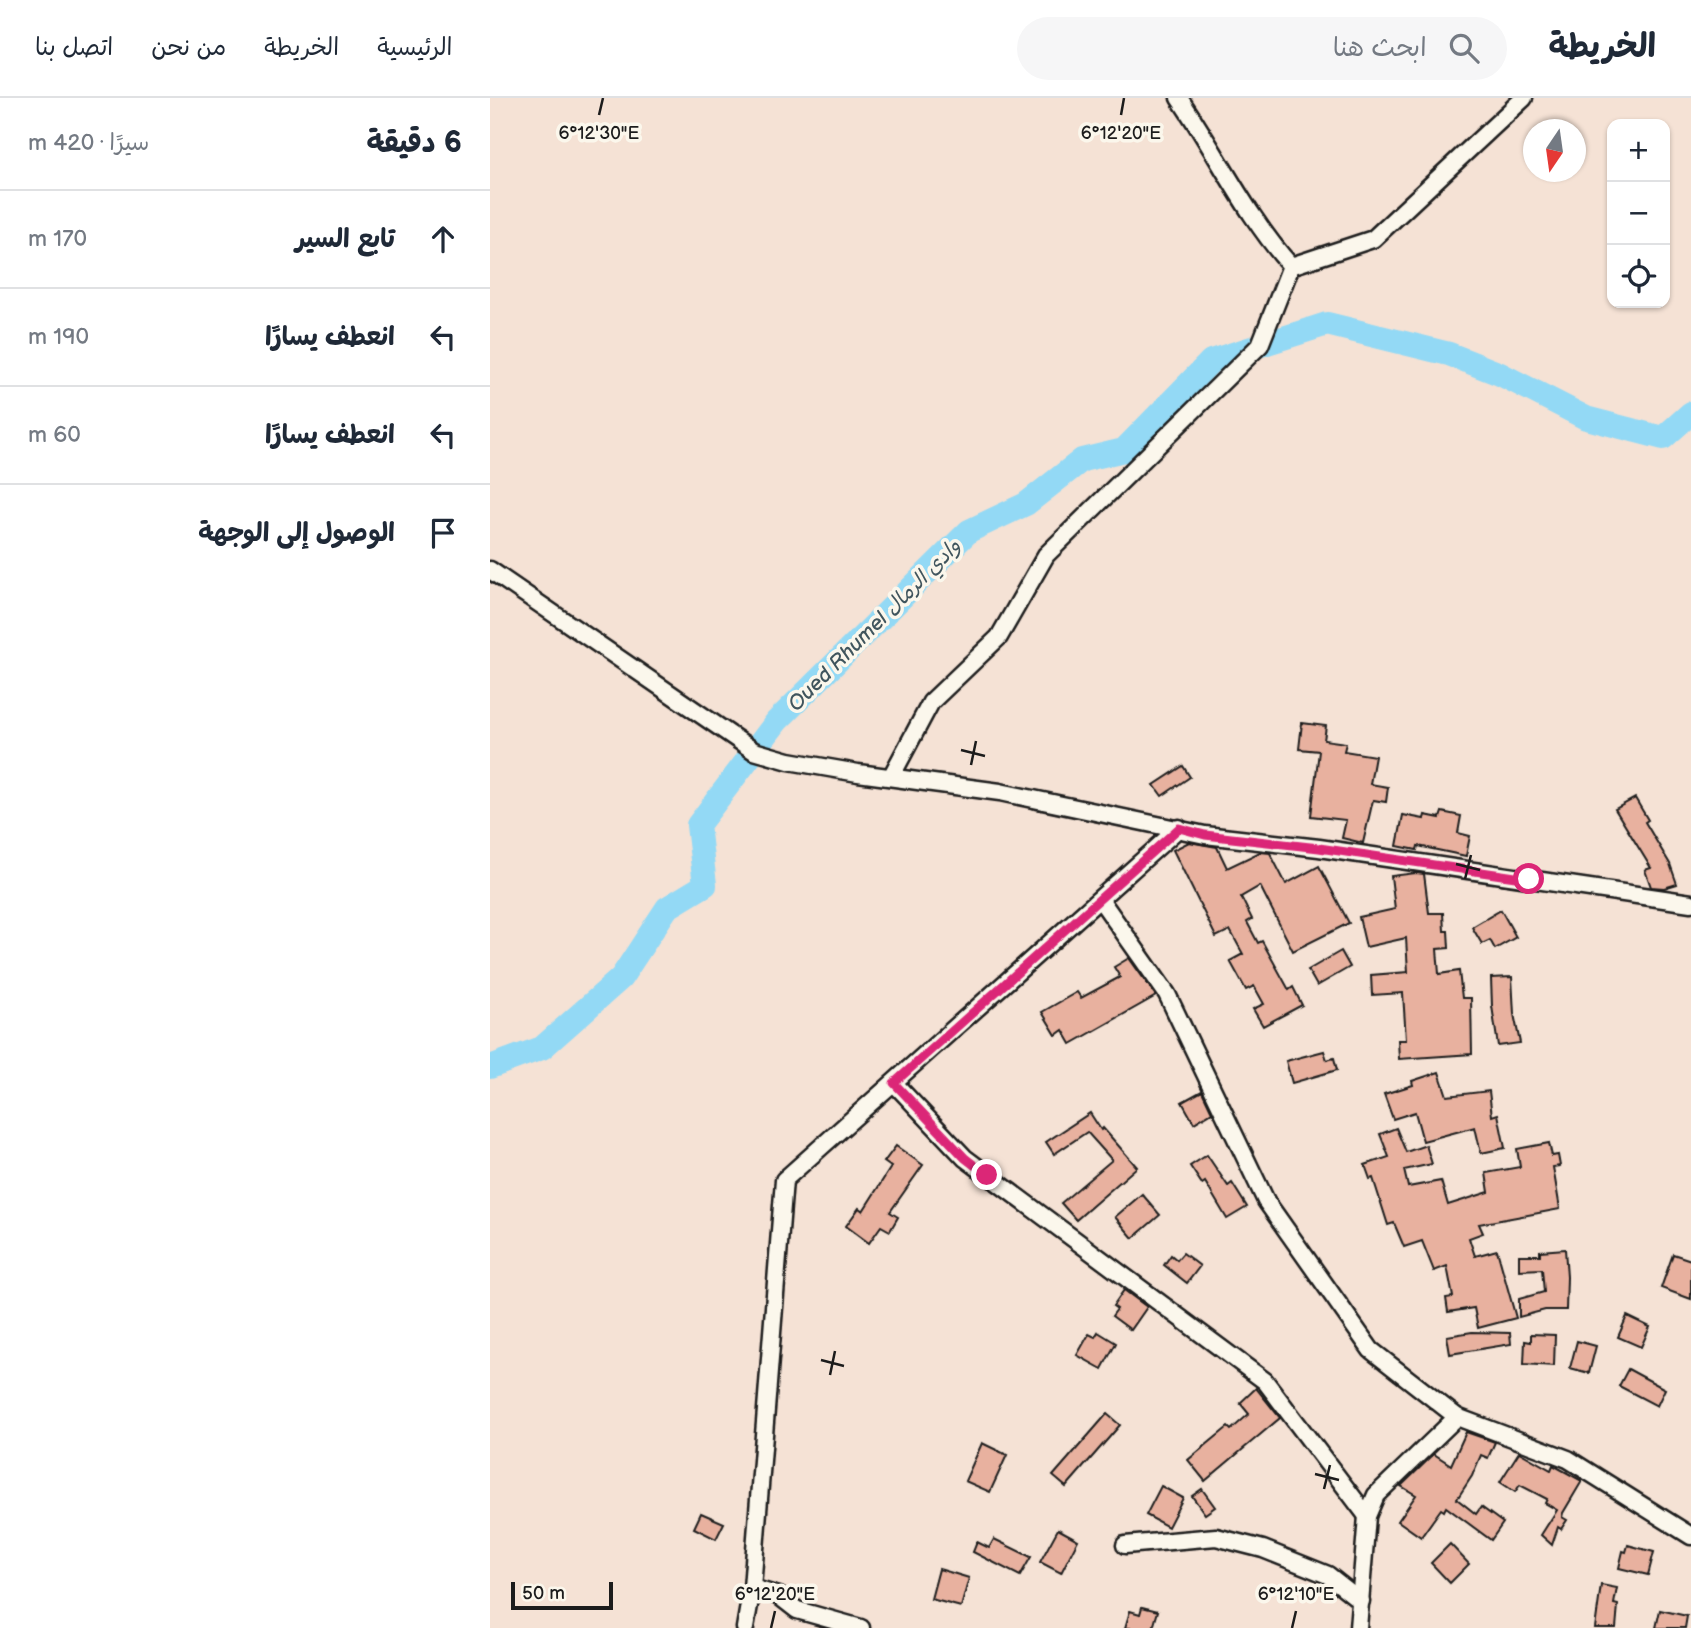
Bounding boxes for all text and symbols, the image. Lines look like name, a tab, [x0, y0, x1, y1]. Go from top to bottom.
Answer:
search box	[1017, 17, 1507, 80]
text: الخريطة	[1549, 27, 1656, 67]
icon: search	[1445, 29, 1483, 67]
text: اتصل بنا	[35, 33, 113, 62]
text: من نحن	[151, 33, 226, 62]
text: الخريطة	[264, 33, 339, 62]
text: الرئيسية	[377, 33, 453, 62]
text: ابحث هنا	[1333, 33, 1427, 64]
north arrow	[1523, 119, 1586, 182]
map controls	[1607, 119, 1670, 308]
button: +	[1607, 119, 1670, 182]
text: 6°12'30"E	[559, 123, 640, 144]
text: 6°12'20"E	[1081, 123, 1161, 144]
text: 6 دقيقة	[367, 125, 462, 161]
text: سيرًا · 420 m	[28, 129, 149, 157]
button: −	[1607, 182, 1670, 245]
icon: ahead	[424, 220, 462, 258]
text: تابع السير	[295, 224, 395, 255]
text: 170 m	[28, 225, 87, 253]
button: locate	[1607, 245, 1670, 308]
icon: left	[424, 318, 462, 356]
text: انعطف يسارًا	[265, 322, 395, 353]
text: 190 m	[28, 323, 89, 351]
icon: left	[424, 416, 462, 454]
text: انعطف يسارًا	[265, 420, 395, 451]
text: 60 m	[28, 421, 81, 449]
icon: arrive	[424, 514, 462, 552]
text: الوصول إلى الوجهة	[198, 518, 395, 549]
water label: Oued Rhumel وادي الرمال	[783, 534, 967, 718]
route start	[1513, 863, 1544, 894]
route end	[971, 1159, 1002, 1190]
scale bar	[511, 1579, 612, 1611]
text: 50 m	[522, 1582, 565, 1605]
text: 6°12'20"E	[735, 1584, 815, 1605]
text: 6°12'10"E	[1258, 1584, 1334, 1605]

